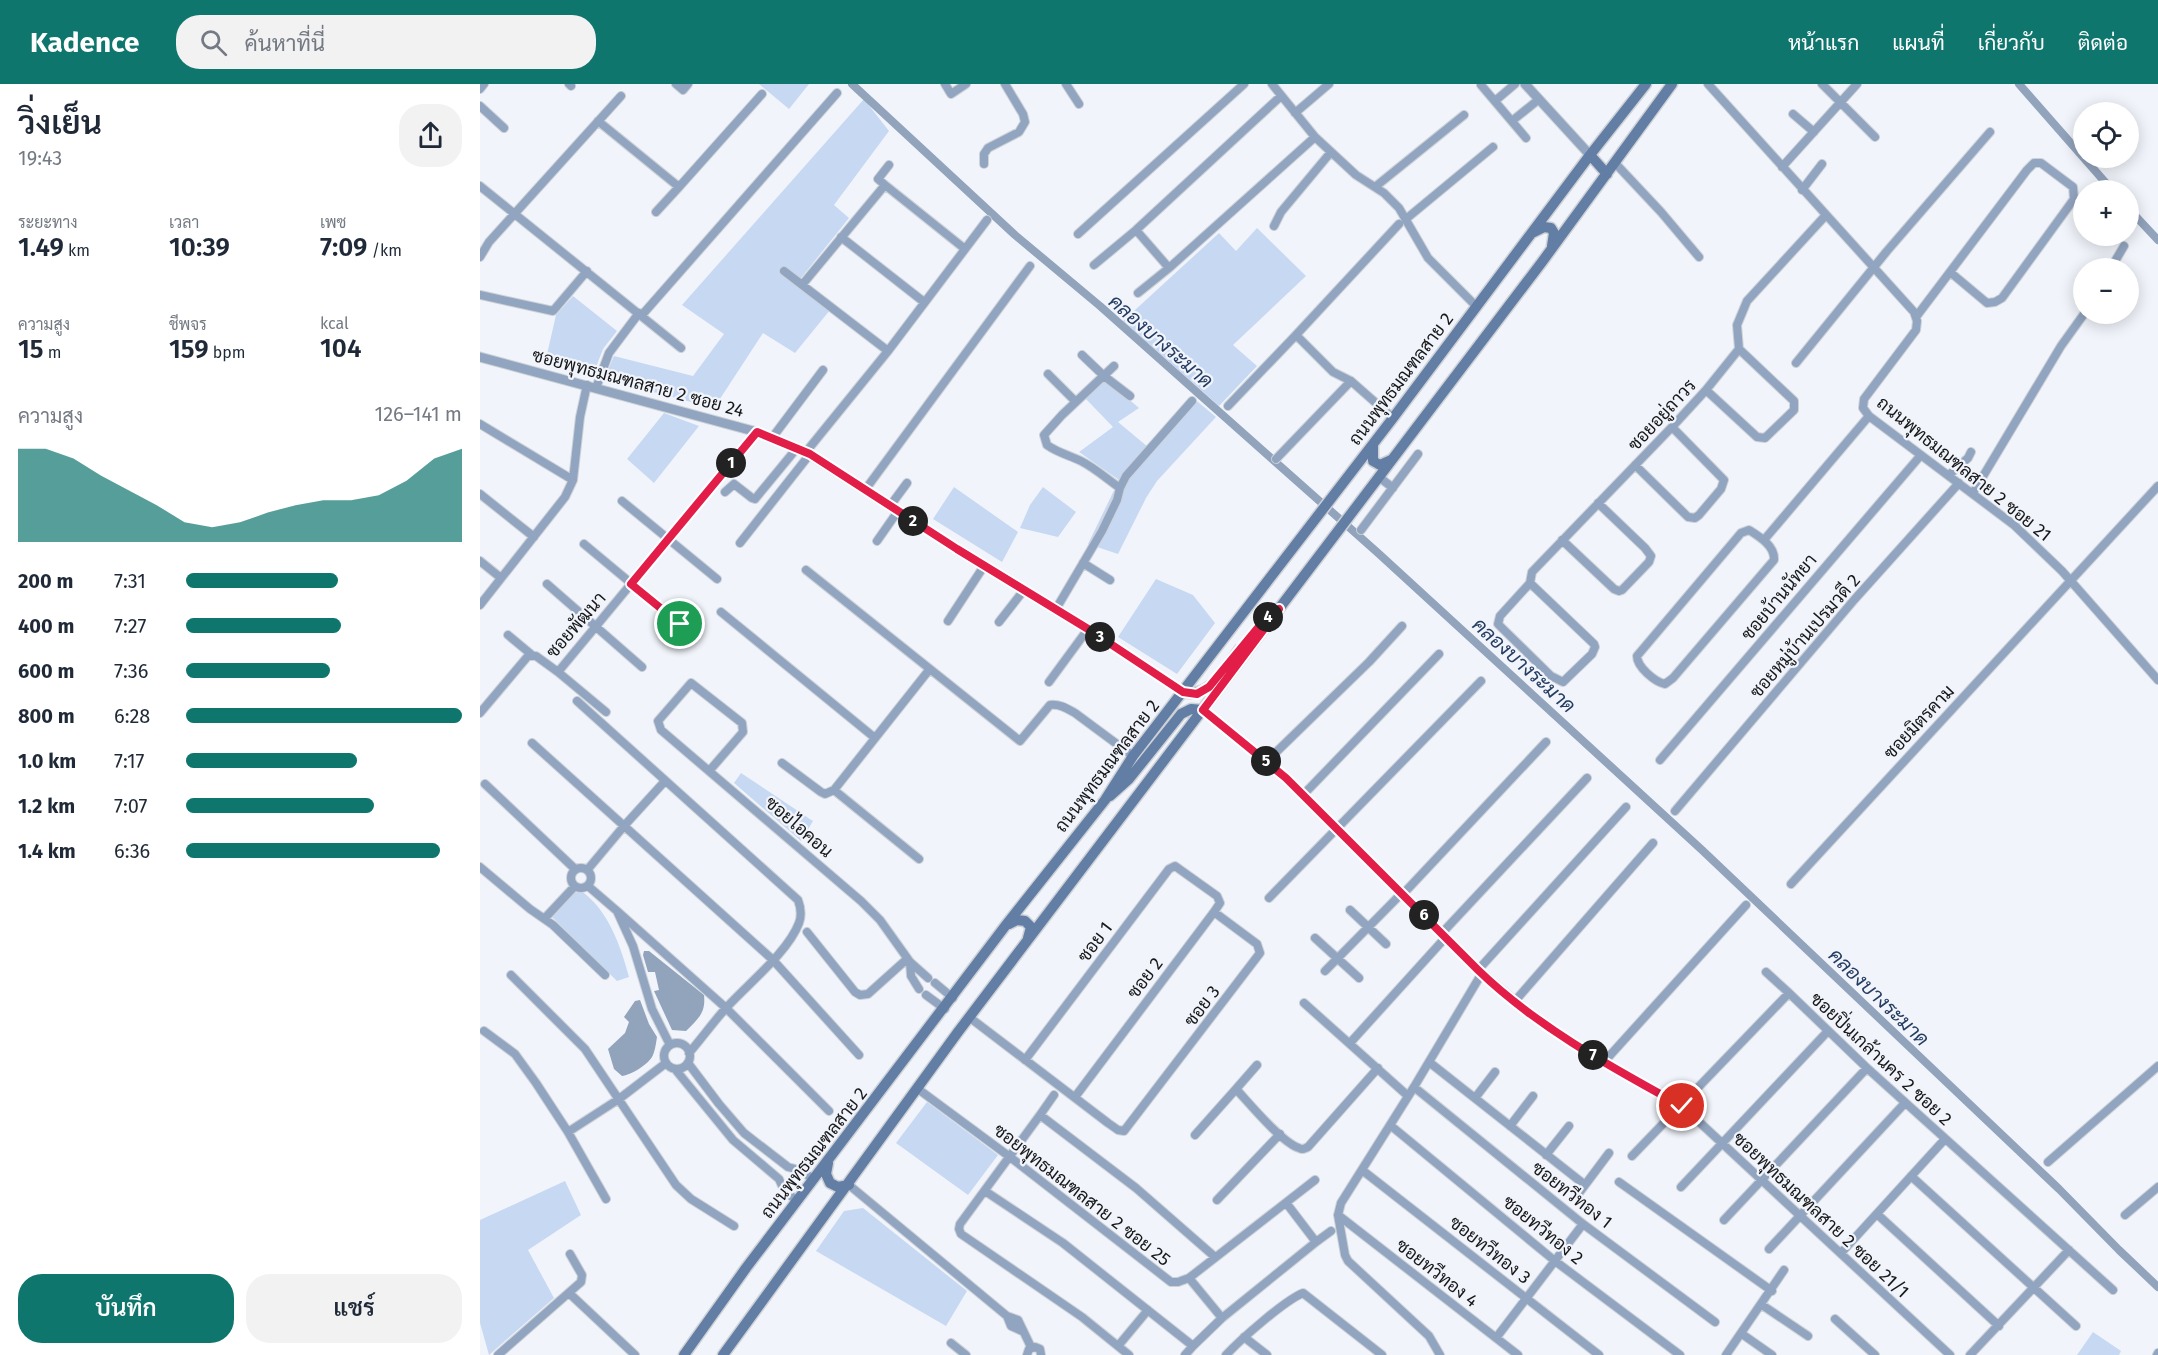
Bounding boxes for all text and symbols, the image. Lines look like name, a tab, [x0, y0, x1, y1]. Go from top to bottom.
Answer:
search box	[176, 15, 596, 69]
text: Kadence	[30, 26, 140, 59]
icon: search	[197, 26, 230, 59]
text: ค้นหาที่นี่	[245, 30, 325, 57]
text: หน้าแรก	[1788, 30, 1859, 56]
text: แผนที่	[1892, 30, 1945, 56]
text: เกี่ยวกับ	[1978, 30, 2045, 56]
text: ติดต่อ	[2078, 30, 2128, 56]
map controls	[2073, 102, 2139, 324]
button: locate	[2073, 102, 2139, 168]
text: วิ่งเย็น	[18, 103, 102, 143]
button: share	[399, 104, 462, 167]
text: 19:43	[18, 146, 62, 170]
button: +	[2073, 180, 2139, 246]
text: ระยะทาง	[18, 213, 78, 232]
text: เวลา	[169, 213, 199, 232]
text: เพซ	[320, 213, 346, 232]
text: 1.49	[18, 232, 64, 263]
text: 10:39	[169, 232, 230, 263]
text: 7:09	[320, 232, 367, 263]
text: km	[64, 241, 90, 260]
text: /km	[367, 241, 402, 260]
button: −	[2073, 258, 2139, 324]
water label: คลองบางระมาด	[1104, 289, 1218, 393]
street label: ถนนพุทธมณฑลสาย 2	[1344, 308, 1459, 450]
text: kcal	[320, 314, 349, 333]
text: ความสูง	[18, 315, 70, 334]
text: ชีพจร	[169, 315, 207, 334]
text: 104	[320, 333, 361, 364]
text: 15	[18, 334, 44, 365]
text: 159	[169, 334, 209, 365]
text: m	[44, 343, 62, 362]
text: bpm	[209, 343, 246, 362]
street label: ซอยพุทธมณฑลสาย 2 ซอย 24	[529, 344, 747, 423]
street label: ซอยอยู่ถาวร	[1623, 374, 1702, 457]
street label: ถนนพุทธมณฑลสาย 2 ซอย 21	[1872, 392, 2056, 547]
text: 126–141 m	[375, 402, 462, 426]
text: ความสูง	[18, 404, 83, 428]
pin: 1	[716, 448, 746, 478]
text: 1	[727, 453, 735, 472]
pin: 2	[898, 506, 928, 536]
text: 2	[909, 511, 917, 530]
street label: ซอยบ้านนัทยา	[1736, 549, 1822, 645]
street label: ซอยหมู่บ้านเปรมวดี 2	[1744, 568, 1866, 704]
text: 200 m	[18, 569, 73, 593]
text: 7:31	[114, 569, 146, 593]
street label: ซอยพัฒนา	[541, 588, 611, 662]
pin	[654, 598, 705, 649]
pin: 4	[1253, 602, 1283, 632]
icon: arrive	[663, 607, 696, 640]
text: 4	[1263, 607, 1273, 626]
water label: คลองบางระมาด	[1468, 612, 1580, 718]
text: 400 m	[18, 614, 74, 638]
text: 7:27	[114, 614, 146, 638]
pin: 3	[1085, 622, 1115, 652]
text: 3	[1096, 627, 1104, 646]
text: 600 m	[18, 659, 74, 683]
text: 7:36	[114, 659, 149, 683]
street label: ซอยมิตรคาม	[1879, 680, 1959, 764]
street label: ถนนพุทธมณฑลสาย 2	[1050, 695, 1165, 837]
text: 800 m	[18, 704, 75, 728]
text: 6:28	[114, 704, 150, 728]
pin: 5	[1251, 746, 1281, 776]
text: 1.0 km	[18, 749, 76, 773]
text: 7:17	[114, 749, 144, 773]
text: 5	[1262, 751, 1270, 770]
street label: ซอยไอคอน	[761, 790, 839, 862]
text: 1.2 km	[18, 794, 75, 818]
text: 7:07	[114, 794, 147, 818]
text: 1.4 km	[18, 839, 76, 863]
text: 6:36	[114, 839, 150, 863]
pin: 6	[1409, 900, 1439, 930]
text: 6	[1419, 905, 1429, 924]
street label: ซอย 1	[1073, 918, 1117, 966]
water label: คลองบางระมาด	[1824, 943, 1934, 1051]
street label: ซอย 2	[1122, 953, 1168, 1003]
street label: ซอย 3	[1179, 981, 1225, 1031]
street label: ซอยปิ่นเกล้านคร 2 ซอย 2	[1806, 985, 1959, 1130]
pin: 7	[1578, 1040, 1608, 1070]
text: 7	[1589, 1045, 1597, 1064]
pin	[1656, 1080, 1707, 1131]
street label: ถนนพุทธมณฑลสาย 2	[756, 1083, 873, 1224]
icon: check	[1665, 1089, 1698, 1122]
street label: ซอยพุทธมณฑลสาย 2 ซอย 25	[989, 1119, 1175, 1272]
street label: ซอยพุทธมณฑลสาย 2 ซอย 21/1	[1728, 1128, 1914, 1303]
street label: ซอยทวีทอง 1	[1527, 1155, 1618, 1233]
street label: ซอยทวีทอง 2	[1498, 1189, 1589, 1269]
street label: ซอยทวีทอง 3	[1445, 1210, 1536, 1289]
street label: ซอยทวีทอง 4	[1392, 1233, 1484, 1312]
button: บันทึก	[18, 1274, 234, 1343]
button: แชร์	[246, 1274, 462, 1343]

